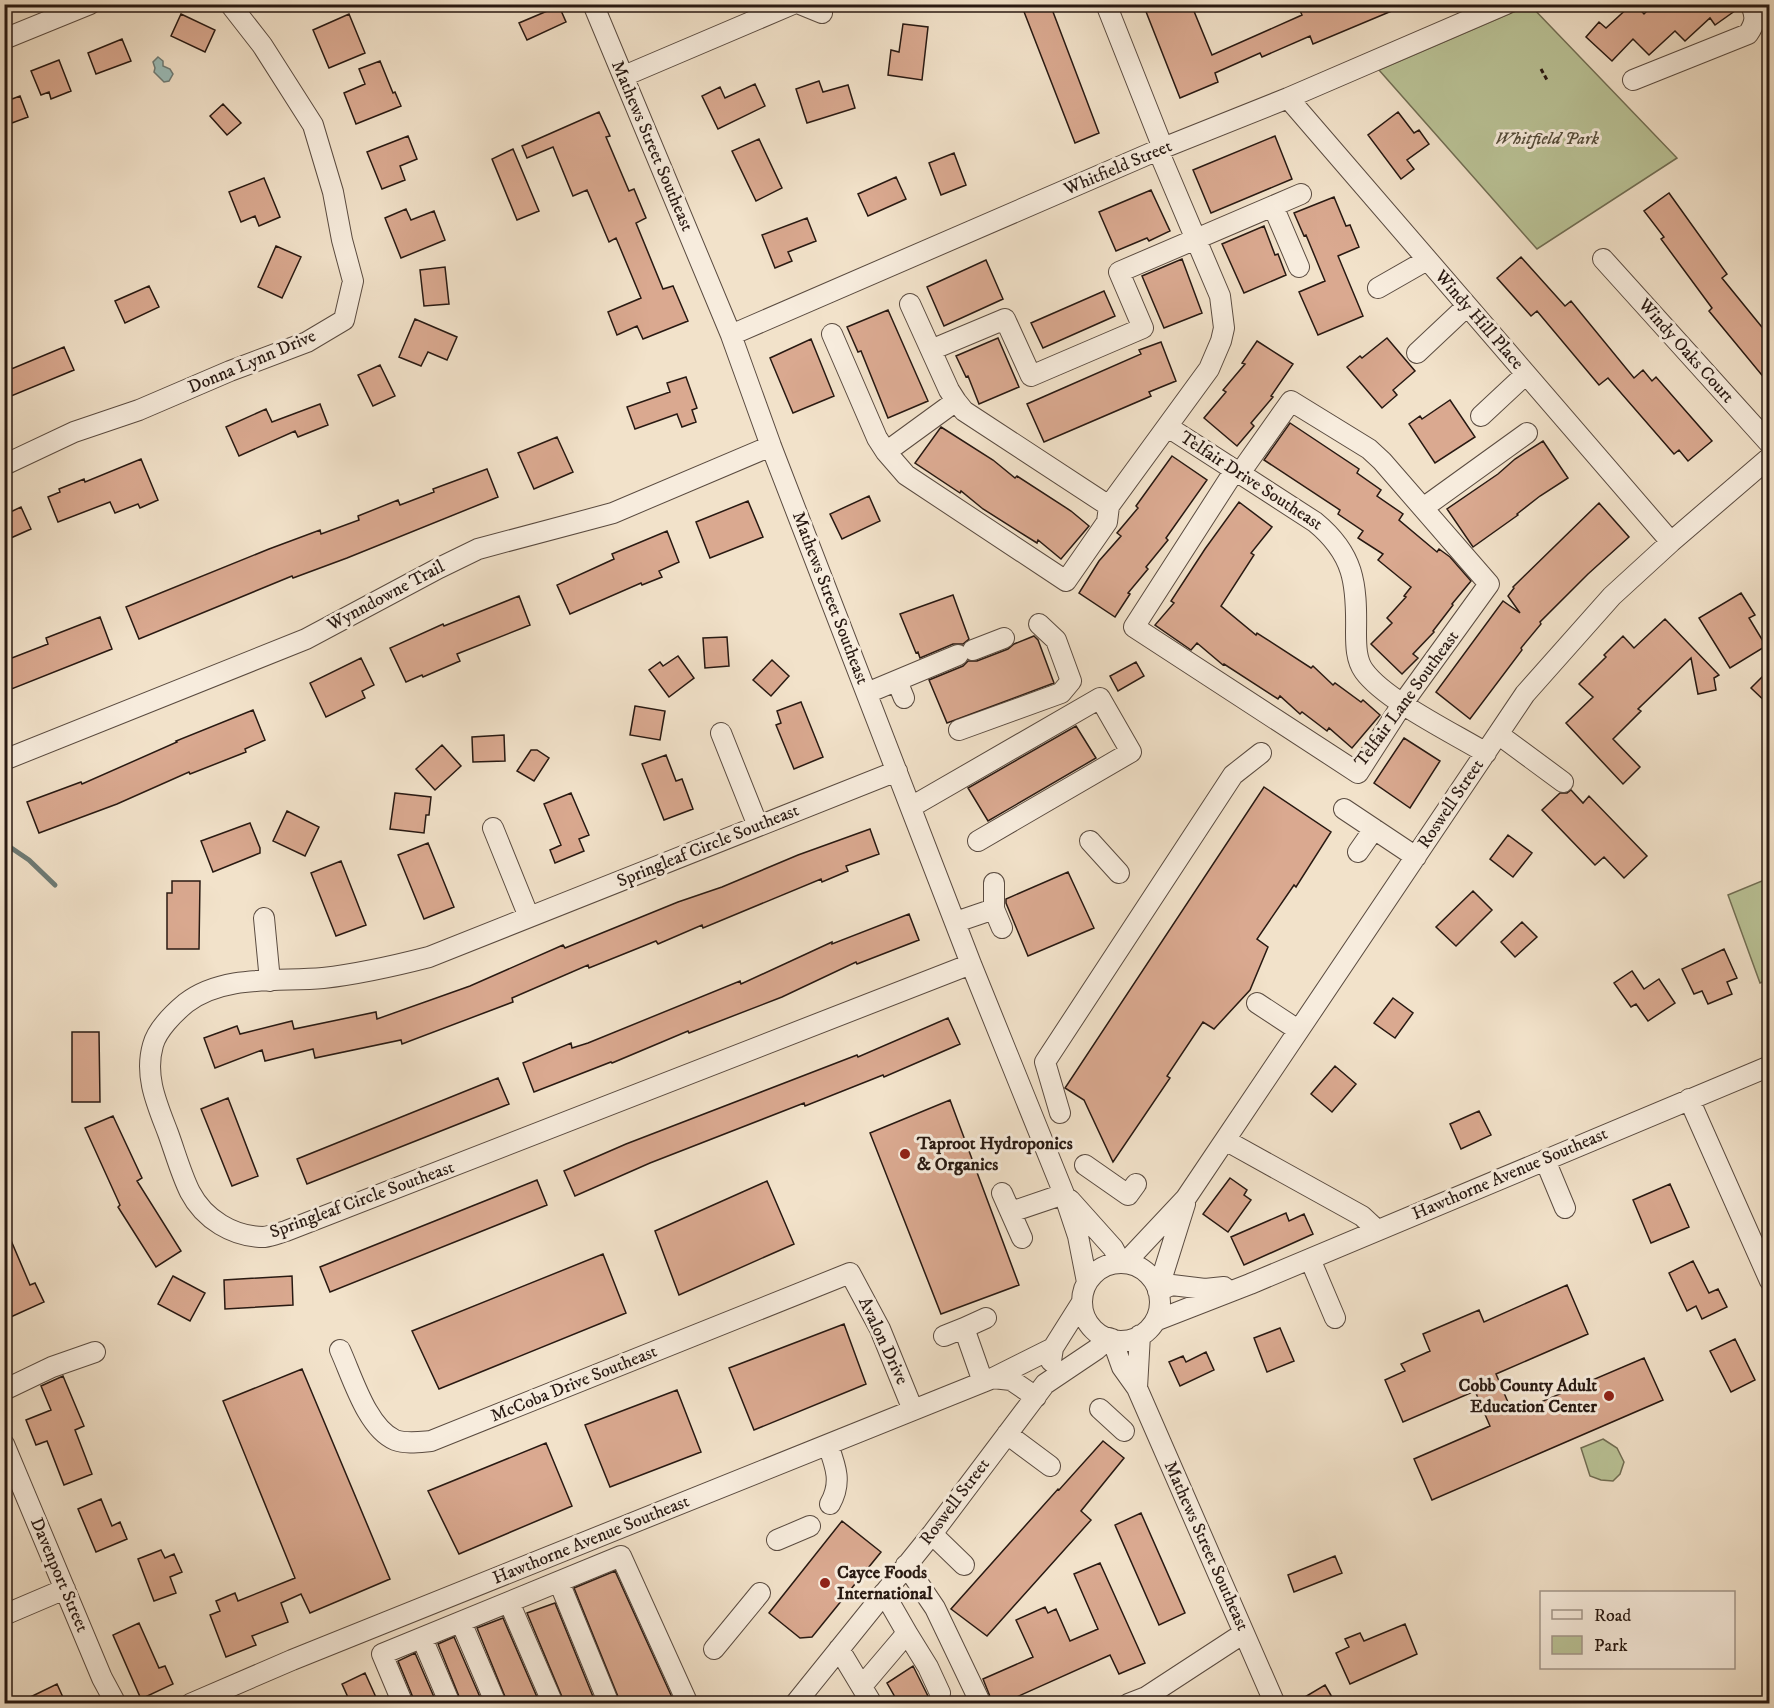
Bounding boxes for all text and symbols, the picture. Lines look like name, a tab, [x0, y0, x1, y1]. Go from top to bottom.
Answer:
street label: Mathews Street Southeast	[606, 57, 698, 235]
park label: Whitfield Park	[1495, 128, 1599, 150]
street label: Whitfield Street	[1060, 135, 1176, 201]
street label: Windy Hill Place	[1429, 265, 1528, 374]
street label: Windy Oaks Court	[1633, 294, 1739, 408]
street label: Donna Lynn Drive	[185, 325, 319, 399]
street label: Telfair Drive Southeast	[1175, 427, 1327, 536]
street label: Mathews Street Southeast	[787, 508, 873, 688]
street label: Wynndowne Trail	[323, 556, 449, 637]
street label: Telfair Lane Southeast	[1350, 626, 1464, 772]
street label: Roswell Street	[1413, 755, 1489, 853]
street label: Springleaf Circle Southeast	[614, 799, 802, 893]
street label: Hawthorne Avenue Southeast	[1409, 1123, 1611, 1225]
place label: Taproot Hydroponics & Organics	[916, 1133, 1073, 1176]
marker: Taproot Hydroponics & Organics	[898, 1147, 912, 1161]
street label: Springleaf Circle Southeast	[267, 1156, 457, 1244]
street label: Avalon Drive	[853, 1294, 913, 1388]
street label: McCoba Drive Southeast	[488, 1340, 661, 1427]
place label: Cobb County Adult Education Center	[1458, 1375, 1597, 1418]
marker: Cobb County Adult Education Center	[1602, 1389, 1616, 1403]
street label: Roswell Street	[915, 1454, 995, 1550]
street label: Mathews Street Southeast	[1159, 1458, 1253, 1634]
street label: Hawthorne Avenue Southeast	[490, 1490, 693, 1590]
street label: Davenport Street	[25, 1514, 93, 1636]
place label: Cayce Foods International	[837, 1562, 933, 1605]
marker: Cayce Foods International	[818, 1576, 832, 1590]
legend	[1540, 1591, 1735, 1669]
text: Road	[1594, 1605, 1631, 1627]
text: Park	[1594, 1635, 1628, 1657]

